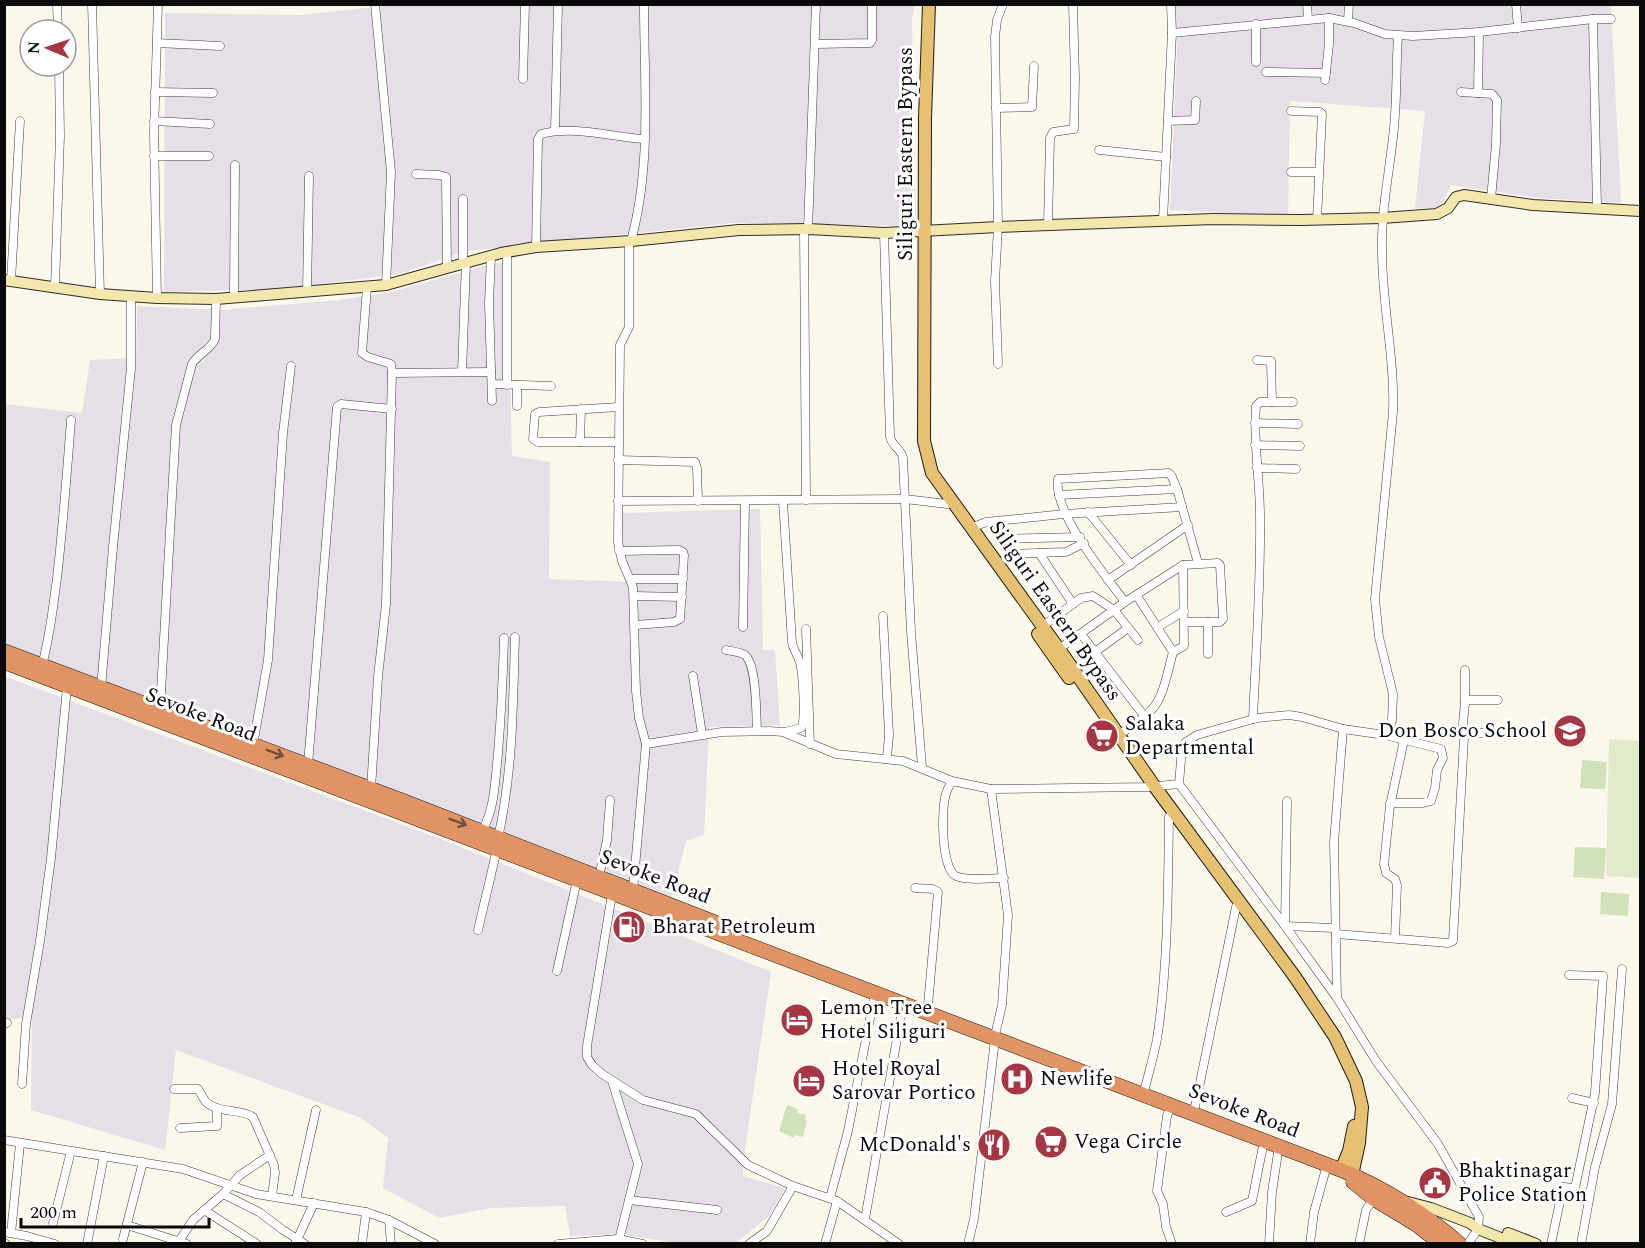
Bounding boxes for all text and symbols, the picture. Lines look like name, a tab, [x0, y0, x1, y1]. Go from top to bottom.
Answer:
north arrow	[18, 18, 78, 78]
text: N	[22, 41, 46, 54]
street label: Siliguri Eastern Bypass	[890, 47, 922, 261]
street label: Siliguri Eastern Bypass	[980, 514, 1130, 708]
street label: Sevoke Road	[141, 679, 261, 751]
place label: Salaka Departmental	[1125, 708, 1254, 764]
school or university icon: Don Bosco School	[1552, 713, 1588, 749]
place label: Don Bosco School	[1378, 715, 1547, 747]
supermarket icon: Salaka Departmental	[1084, 718, 1120, 754]
one-way arrow	[266, 748, 284, 759]
one-way arrow	[448, 817, 467, 828]
street label: Sevoke Road	[595, 841, 715, 913]
fuel station icon: Bharat Petroleum	[611, 909, 647, 945]
place label: Bharat Petroleum	[652, 911, 816, 943]
place label: Lemon Tree Hotel Siliguri	[820, 992, 946, 1048]
hotel icon: Lemon Tree Hotel Siliguri	[779, 1002, 815, 1038]
place label: Hotel Royal Sarovar Portico	[832, 1053, 976, 1109]
hospital icon: Newlife	[999, 1061, 1035, 1097]
hotel icon: Hotel Royal Sarovar Portico	[791, 1063, 827, 1099]
place label: Newlife	[1040, 1063, 1113, 1095]
street label: Sevoke Road	[1184, 1075, 1304, 1147]
supermarket icon: Vega Circle	[1033, 1124, 1069, 1160]
place label: Vega Circle	[1074, 1126, 1182, 1158]
restaurant icon: McDonald's	[976, 1127, 1012, 1163]
place label: McDonald's	[859, 1129, 971, 1161]
place label: Bhaktinagar Police Station	[1458, 1155, 1587, 1211]
public building icon: Bhaktinagar Police Station	[1417, 1165, 1453, 1201]
scale bar	[21, 1191, 208, 1229]
text: 200 m	[30, 1199, 77, 1226]

